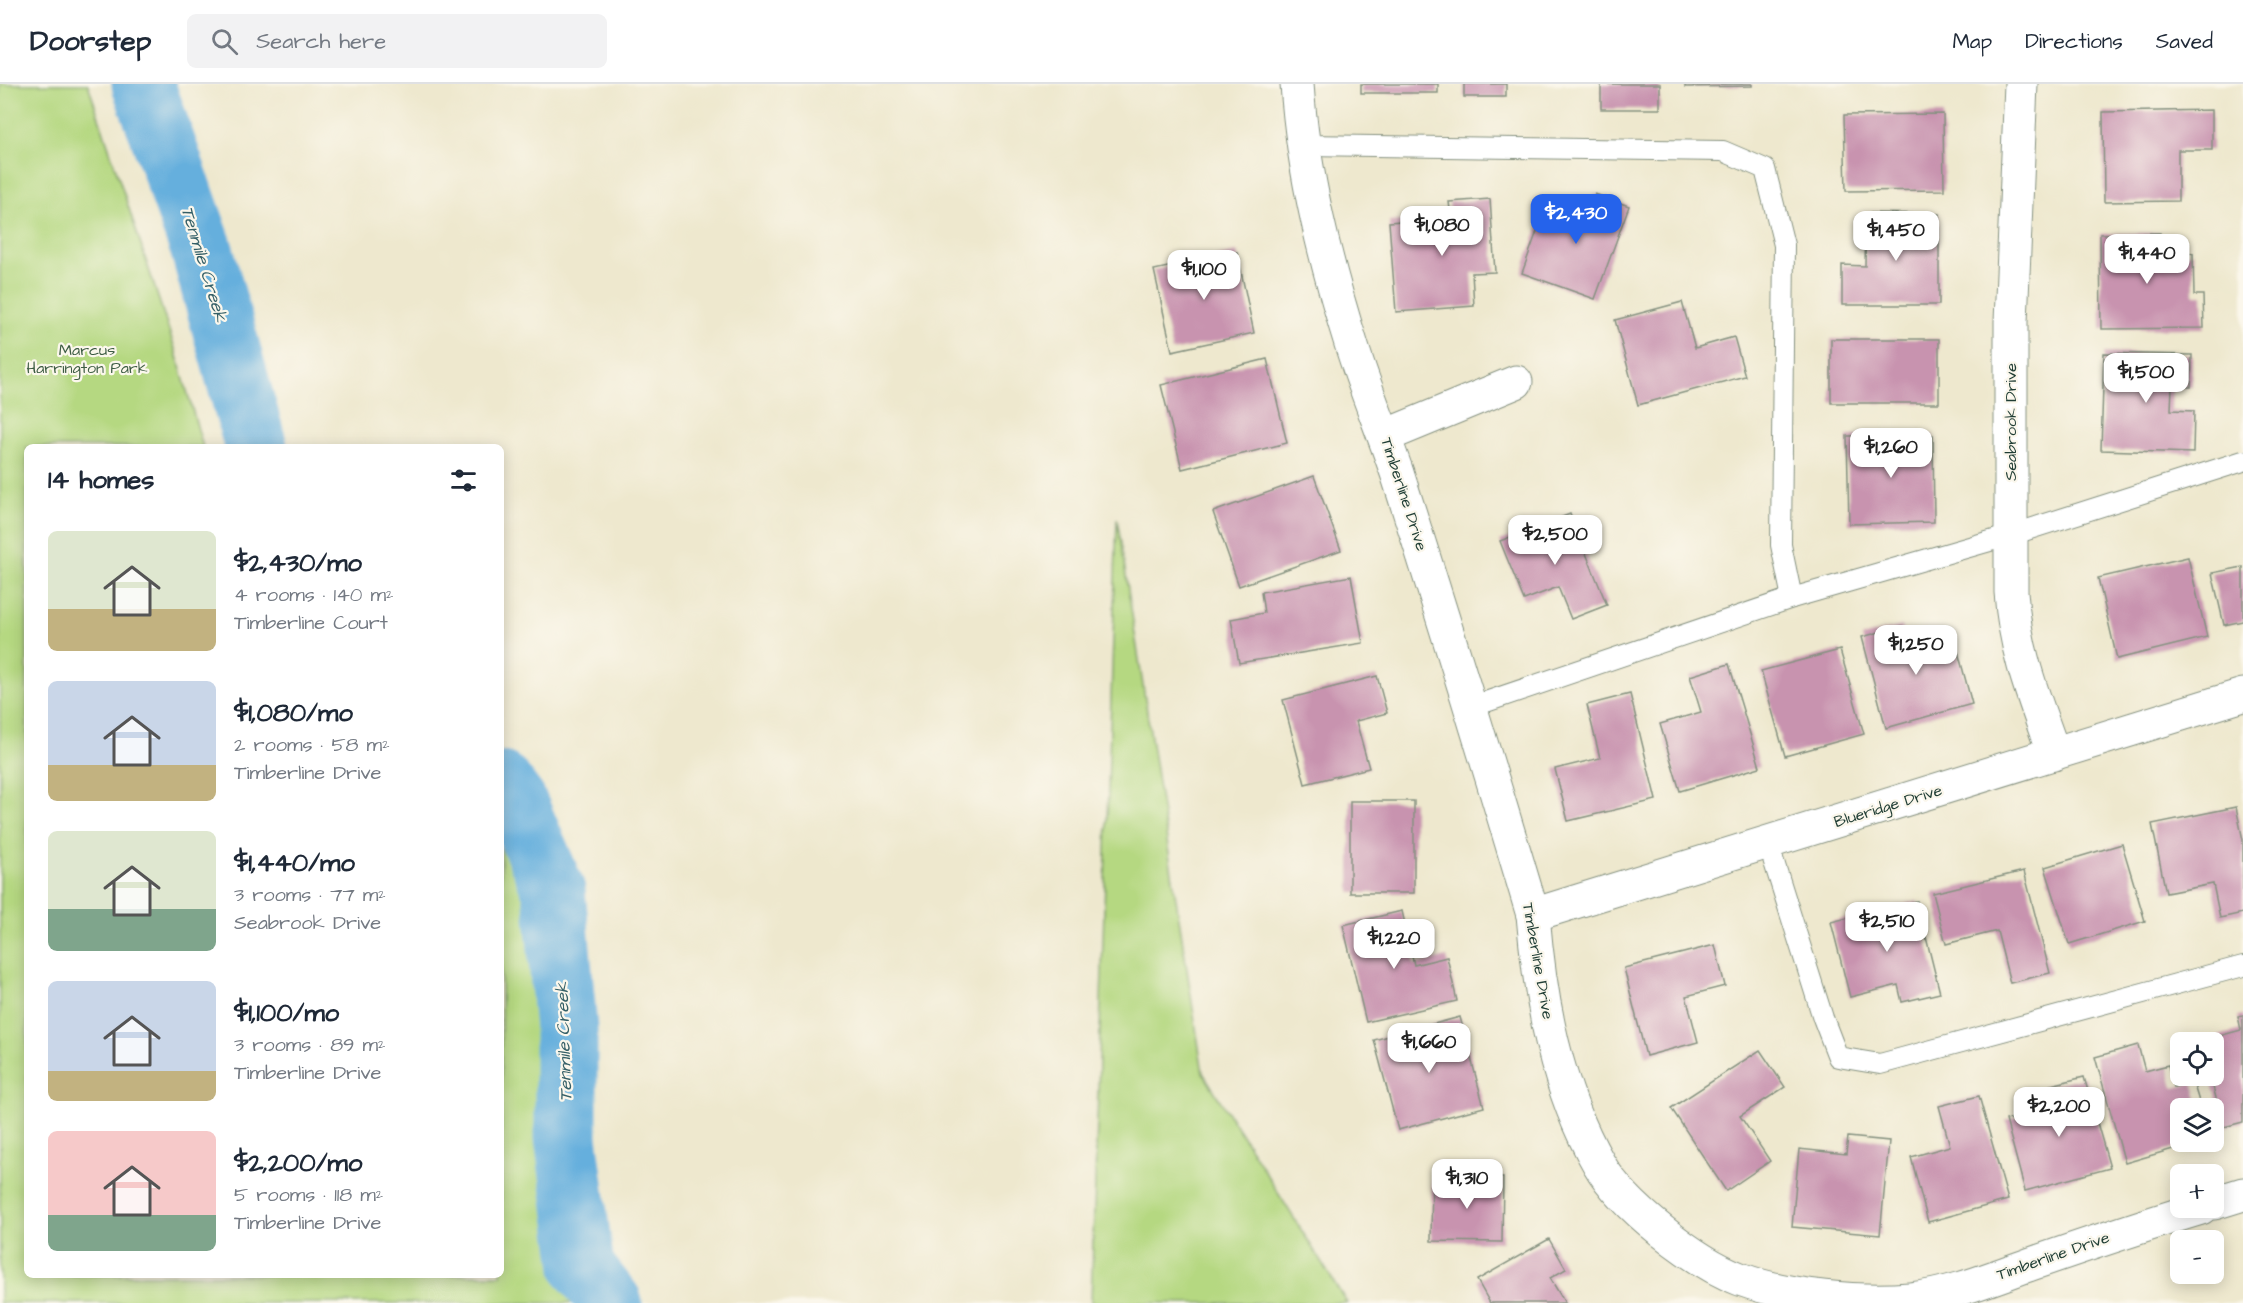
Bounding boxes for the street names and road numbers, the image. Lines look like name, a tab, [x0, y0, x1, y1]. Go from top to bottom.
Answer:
street label: Seabrook Drive	[2000, 363, 2022, 481]
street label: Timberline Drive	[1375, 435, 1433, 554]
street label: Blueridge Drive	[1831, 779, 1945, 834]
street label: Timberline Drive	[1517, 901, 1559, 1021]
street label: Timberline Drive	[1994, 1226, 2113, 1286]

